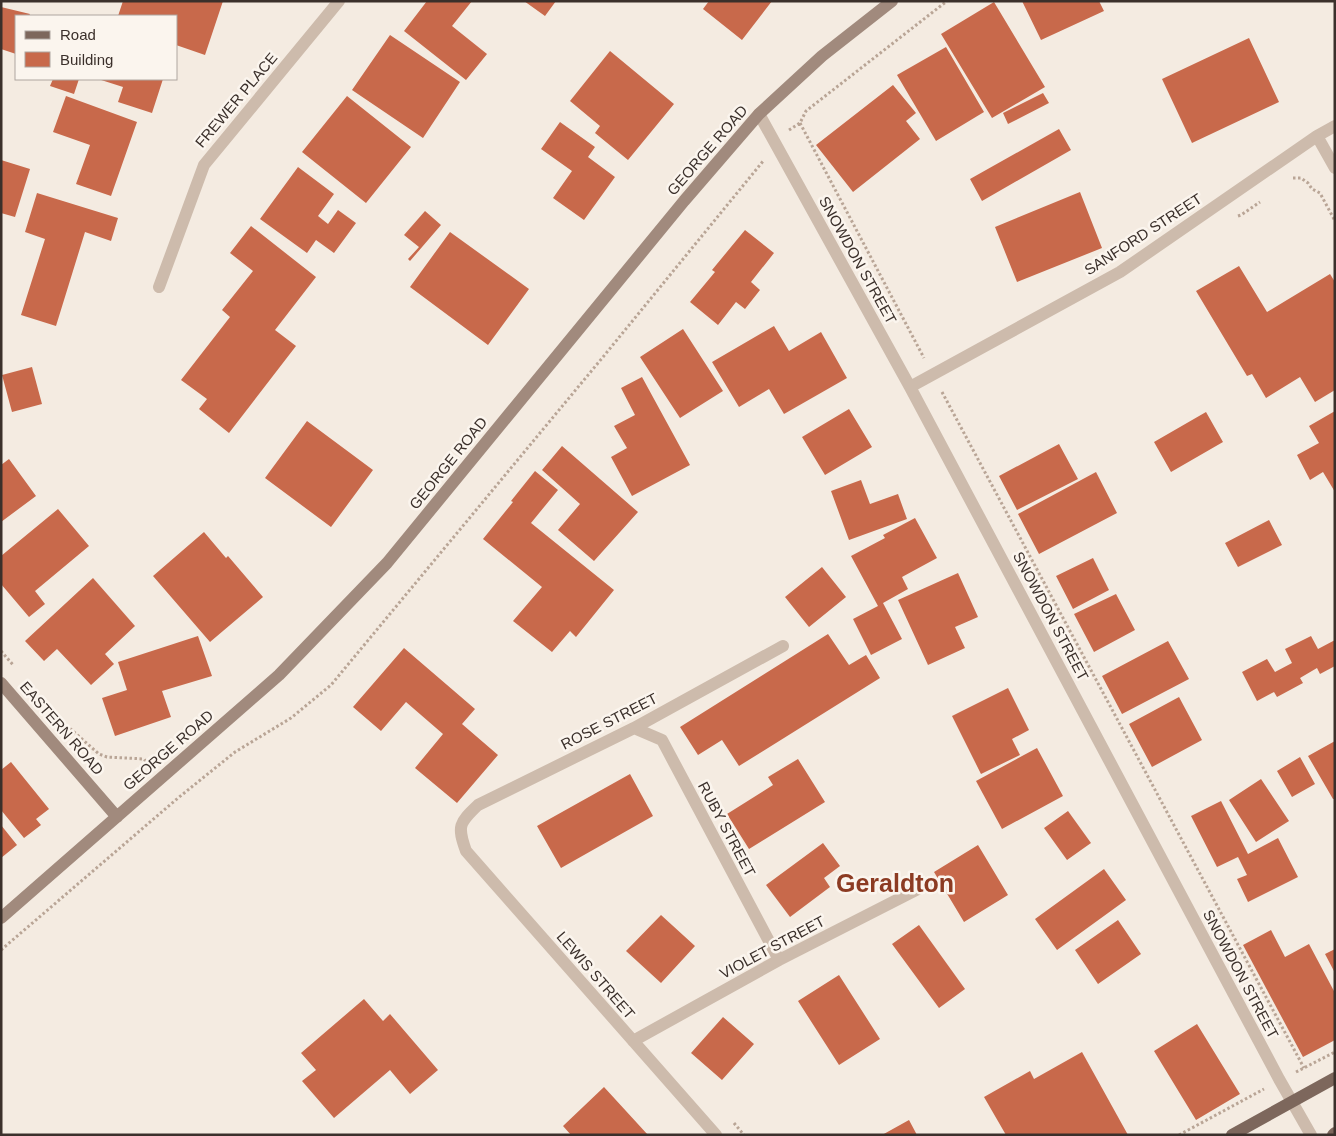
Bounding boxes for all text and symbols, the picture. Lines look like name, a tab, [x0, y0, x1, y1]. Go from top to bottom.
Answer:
legend	[15, 15, 178, 80]
text: Road	[60, 26, 96, 43]
street label: FREWER PLACE	[191, 49, 281, 151]
text: Building	[60, 51, 113, 68]
street label: GEORGE ROAD	[663, 102, 751, 198]
street label: SANFORD STREET	[1081, 190, 1205, 278]
street label: SNOWDON STREET	[816, 193, 900, 327]
street label: GEORGE ROAD	[406, 413, 490, 512]
street label: SNOWDON STREET	[1010, 549, 1092, 683]
street label: EASTERN ROAD	[17, 678, 107, 778]
street label: ROSE STREET	[558, 689, 660, 753]
street label: GEORGE ROAD	[120, 706, 216, 794]
street label: RUBY STREET	[695, 779, 759, 879]
district label: Geraldton	[836, 869, 954, 897]
street label: SNOWDON STREET	[1200, 907, 1282, 1041]
street label: VIOLET STREET	[717, 912, 827, 982]
street label: LEWIS STREET	[553, 928, 639, 1022]

